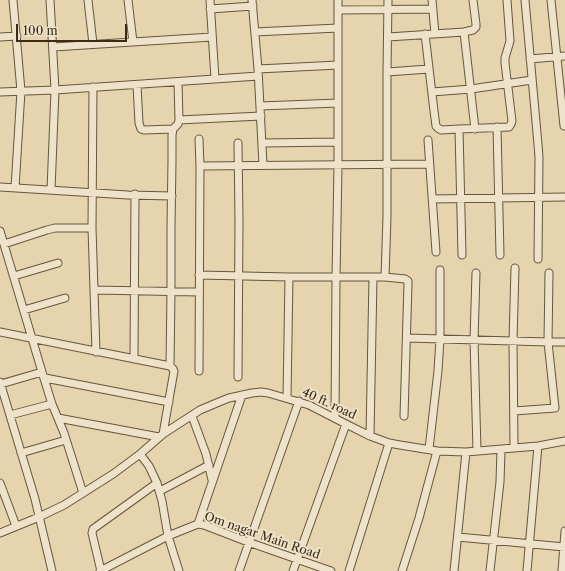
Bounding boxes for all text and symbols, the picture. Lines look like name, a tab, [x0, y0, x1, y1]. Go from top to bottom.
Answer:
scale bar	[18, 16, 129, 42]
text: 100 m	[23, 23, 58, 38]
street label: 40 ft. road	[300, 385, 358, 423]
street label: Om nagar Main Road	[202, 509, 322, 563]

